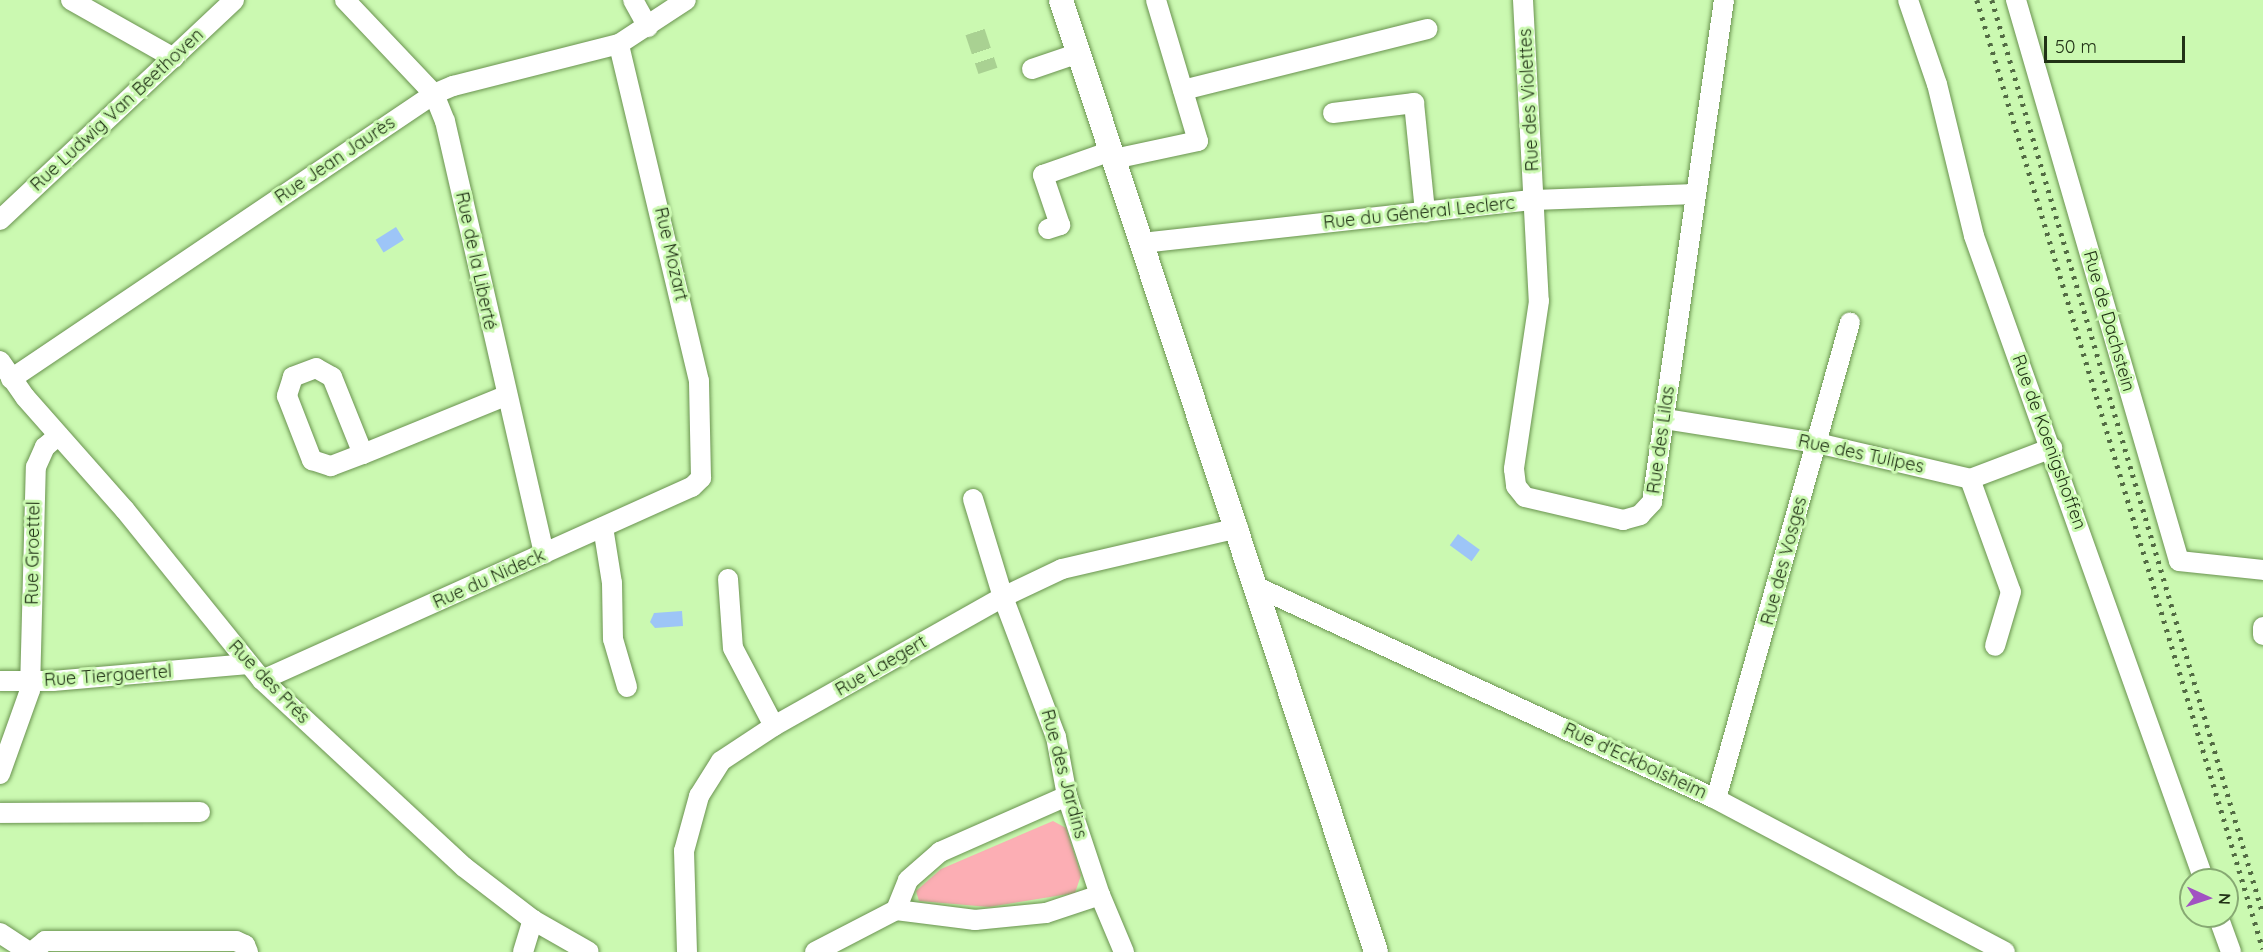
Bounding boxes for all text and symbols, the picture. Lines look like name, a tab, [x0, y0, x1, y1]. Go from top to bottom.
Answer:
street label: Rue Ludwig Van Beethoven	[26, 24, 208, 196]
scale bar	[2047, 24, 2188, 62]
street label: Rue des Violettes	[1514, 28, 1544, 172]
text: 50 m	[2055, 35, 2097, 58]
street label: Rue Jean Jaurès	[271, 112, 399, 208]
street label: Rue de la Liberté	[451, 190, 501, 332]
street label: Rue du Général Leclerc	[1322, 192, 1516, 234]
street label: Rue Mozart	[650, 205, 692, 303]
street label: Rue de Dachstein	[2079, 248, 2139, 394]
street label: Rue de Koenigshoffen	[2007, 352, 2091, 532]
street label: Rue des Lilas	[1643, 385, 1679, 495]
street label: Rue des Tulipes	[1796, 430, 1926, 478]
street label: Rue des Vosges	[1756, 494, 1812, 628]
street label: Rue Groettel	[21, 501, 45, 605]
street label: Rue du Nideck	[430, 545, 548, 613]
street label: Rue Laegert	[832, 631, 930, 701]
street label: Rue des Prés	[224, 636, 314, 728]
street label: Rue Tiergaertel	[43, 661, 173, 691]
street label: Rue des Jardins	[1036, 707, 1092, 841]
street label: Rue d'Eckbolsheim	[1560, 718, 1710, 804]
north arrow	[2179, 868, 2239, 928]
text: N	[2215, 892, 2235, 905]

